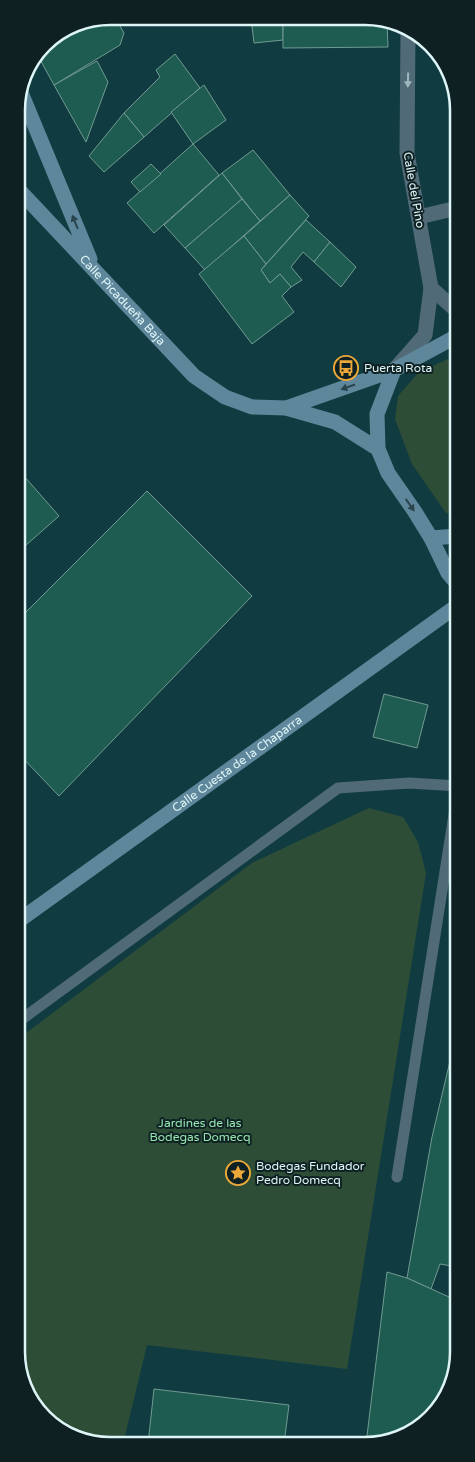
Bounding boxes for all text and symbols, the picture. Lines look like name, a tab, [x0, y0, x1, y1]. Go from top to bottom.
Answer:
one-way arrow	[404, 72, 412, 88]
street label: Calle del Pino	[400, 151, 428, 229]
one-way arrow	[70, 215, 78, 229]
street label: Calle Picadueña Baja	[77, 252, 168, 348]
bus stop icon: Puerta Rota	[333, 355, 359, 381]
place label: Puerta Rota	[364, 361, 432, 375]
one-way arrow	[340, 383, 355, 391]
one-way arrow	[405, 498, 415, 512]
street label: Calle Cuesta de la Chaparra	[169, 712, 305, 815]
park label: Jardines de las Bodegas Domecq	[150, 1116, 250, 1144]
place label: Bodegas Fundador Pedro Domecq	[256, 1159, 365, 1187]
place icon: Bodegas Fundador Pedro Domecq	[225, 1160, 251, 1186]

